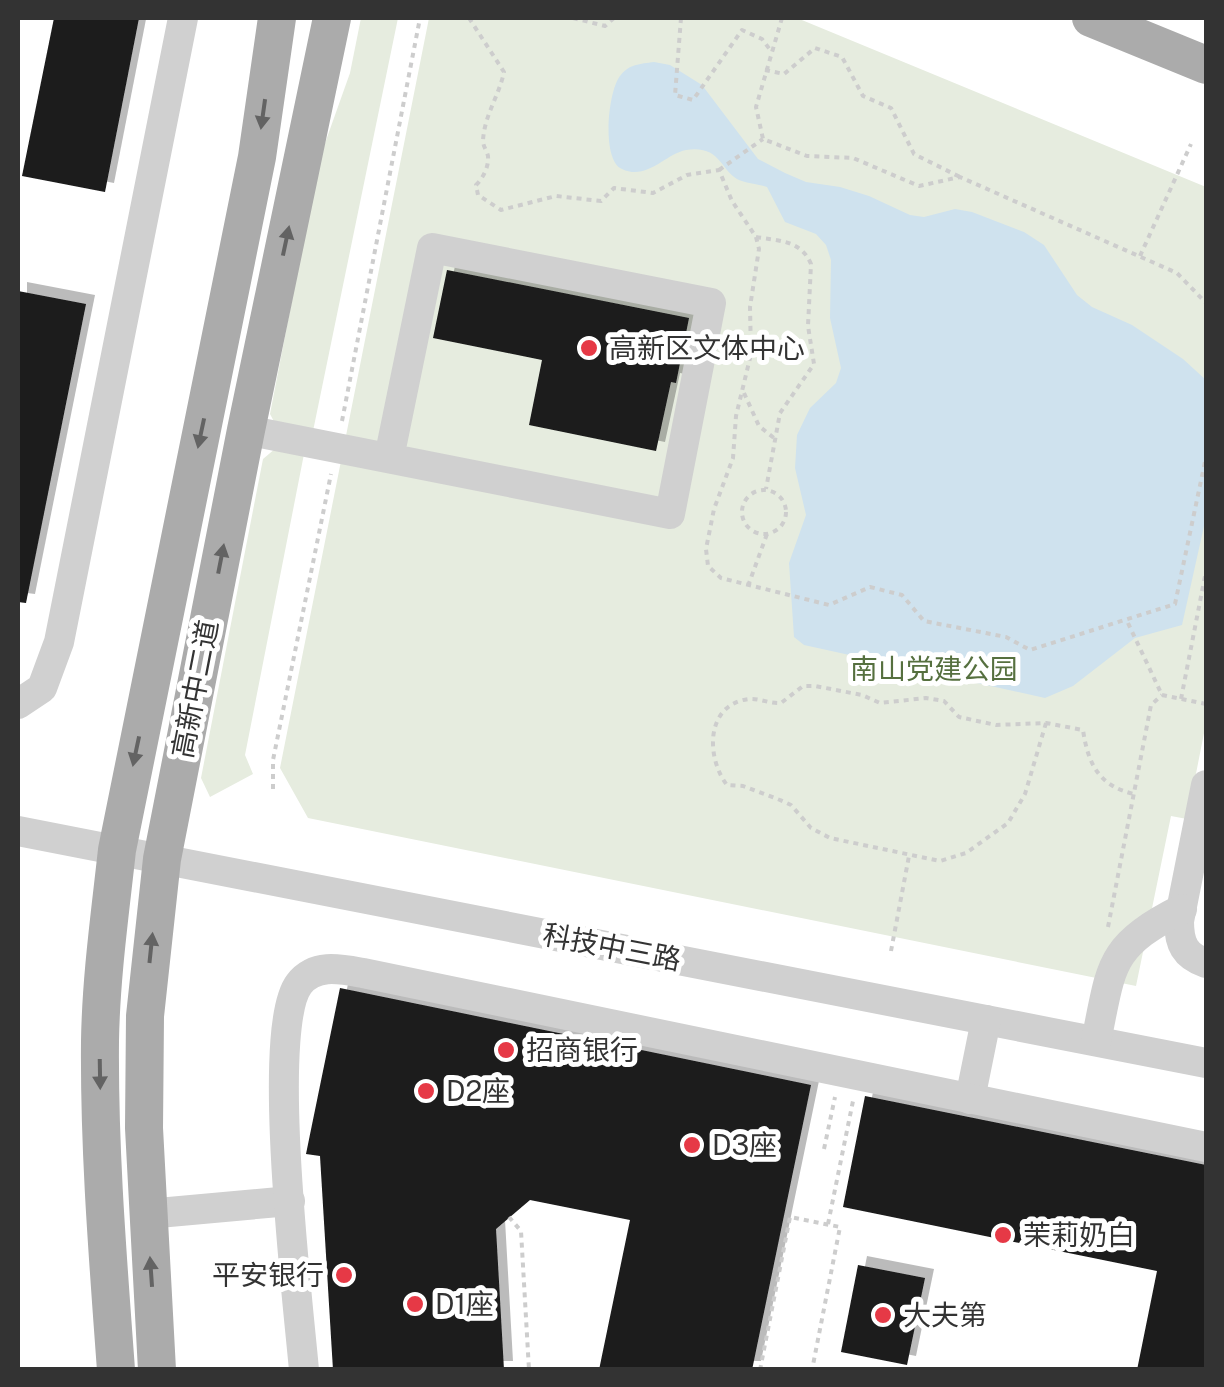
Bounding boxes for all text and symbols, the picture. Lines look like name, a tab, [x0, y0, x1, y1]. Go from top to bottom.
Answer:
one-way arrow	[255, 99, 270, 130]
one-way arrow	[278, 225, 294, 256]
place label: 高新区文体中心	[609, 331, 805, 364]
marker: 高新区文体中心	[578, 337, 600, 359]
one-way arrow	[192, 418, 208, 449]
one-way arrow	[213, 543, 229, 574]
street label: 高新中二道	[165, 617, 224, 761]
park label: 南山党建公园	[850, 652, 1018, 685]
one-way arrow	[127, 736, 143, 767]
street label: 科技中三路	[540, 917, 684, 976]
one-way arrow	[144, 931, 160, 963]
place label: 招商银行	[526, 1033, 638, 1066]
marker: 招商银行	[495, 1039, 517, 1061]
one-way arrow	[92, 1058, 108, 1090]
place label: D2座	[446, 1074, 510, 1107]
marker: D2座	[415, 1080, 437, 1102]
place label: D3座	[712, 1128, 777, 1161]
marker: D3座	[681, 1134, 703, 1156]
place label: 茉莉奶白	[1023, 1218, 1135, 1251]
marker: 茉莉奶白	[992, 1224, 1014, 1246]
one-way arrow	[142, 1256, 158, 1288]
place label: 平安银行	[212, 1258, 324, 1291]
marker: 平安银行	[333, 1264, 355, 1286]
place label: D1座	[435, 1287, 494, 1320]
marker: D1座	[404, 1293, 426, 1315]
place label: 大夫第	[903, 1298, 987, 1331]
marker: 大夫第	[872, 1304, 894, 1326]

